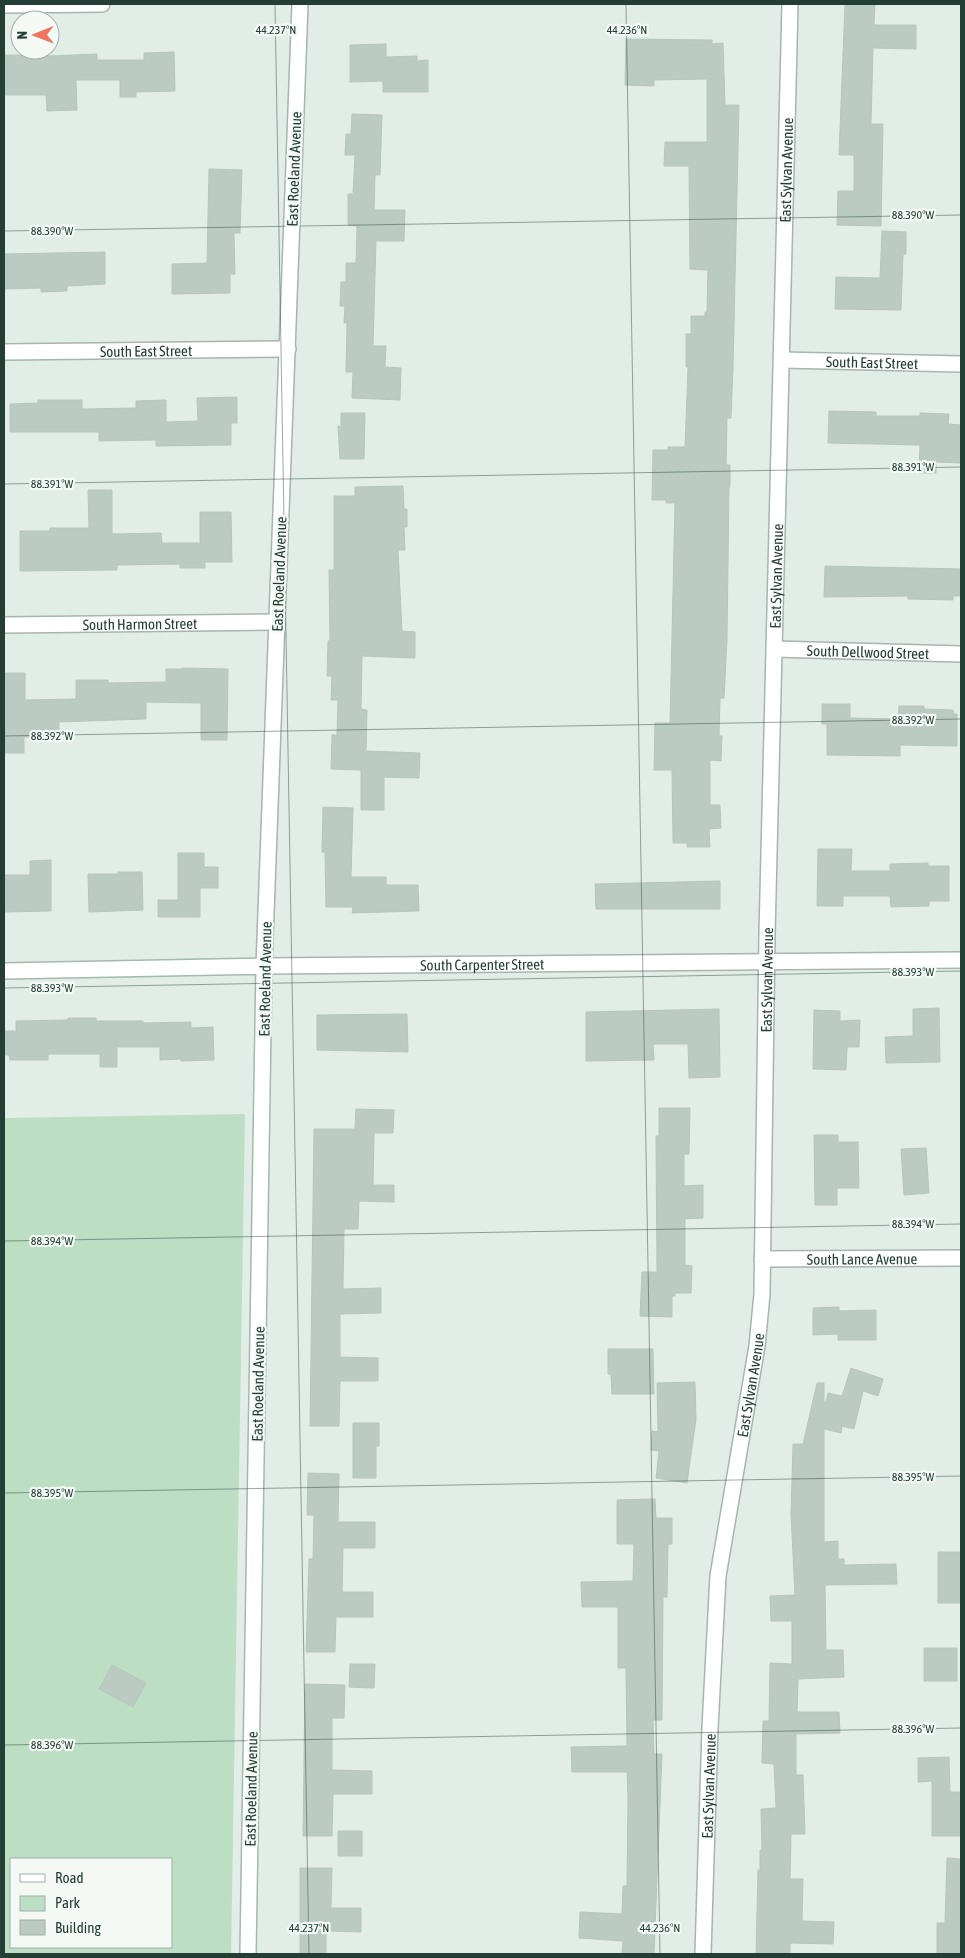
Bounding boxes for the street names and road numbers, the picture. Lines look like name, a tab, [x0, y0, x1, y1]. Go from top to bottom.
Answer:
street label: East Roeland Avenue	[283, 111, 305, 227]
street label: East Sylvan Avenue	[776, 117, 796, 223]
street label: South East Street	[100, 342, 192, 359]
street label: South East Street	[826, 352, 918, 372]
street label: East Roeland Avenue	[268, 516, 290, 632]
street label: East Sylvan Avenue	[766, 523, 786, 629]
street label: South Harmon Street	[83, 614, 197, 633]
street label: South Dellwood Street	[807, 641, 929, 662]
street label: East Roeland Avenue	[255, 921, 275, 1037]
street label: East Sylvan Avenue	[757, 927, 776, 1033]
street label: South Carpenter Street	[420, 955, 544, 973]
street label: South Lance Avenue	[807, 1250, 917, 1267]
street label: East Roeland Avenue	[248, 1326, 268, 1442]
street label: East Sylvan Avenue	[733, 1332, 767, 1438]
street label: East Roeland Avenue	[241, 1731, 261, 1847]
street label: East Sylvan Avenue	[698, 1733, 718, 1839]

